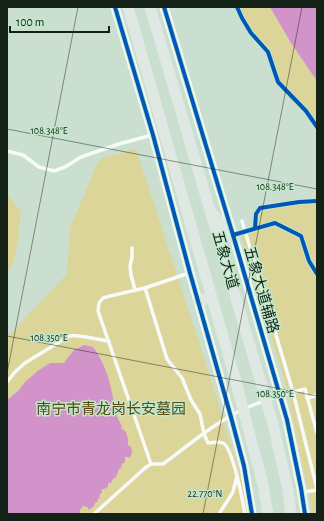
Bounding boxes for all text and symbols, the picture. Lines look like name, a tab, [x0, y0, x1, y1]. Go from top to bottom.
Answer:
scale bar	[10, 8, 109, 34]
text: 100 m	[16, 16, 44, 28]
text: 108.348°E	[30, 126, 68, 136]
text: 108.348°E	[256, 182, 294, 192]
street label: 五象大道	[210, 229, 242, 291]
street label: 五象大道辅路	[241, 244, 283, 335]
text: 108.350°E	[30, 333, 68, 343]
text: 108.350°E	[256, 389, 294, 399]
park label: 南宁市青龙岗长安墓园	[36, 400, 186, 417]
text: 22.770°N	[188, 489, 222, 499]

